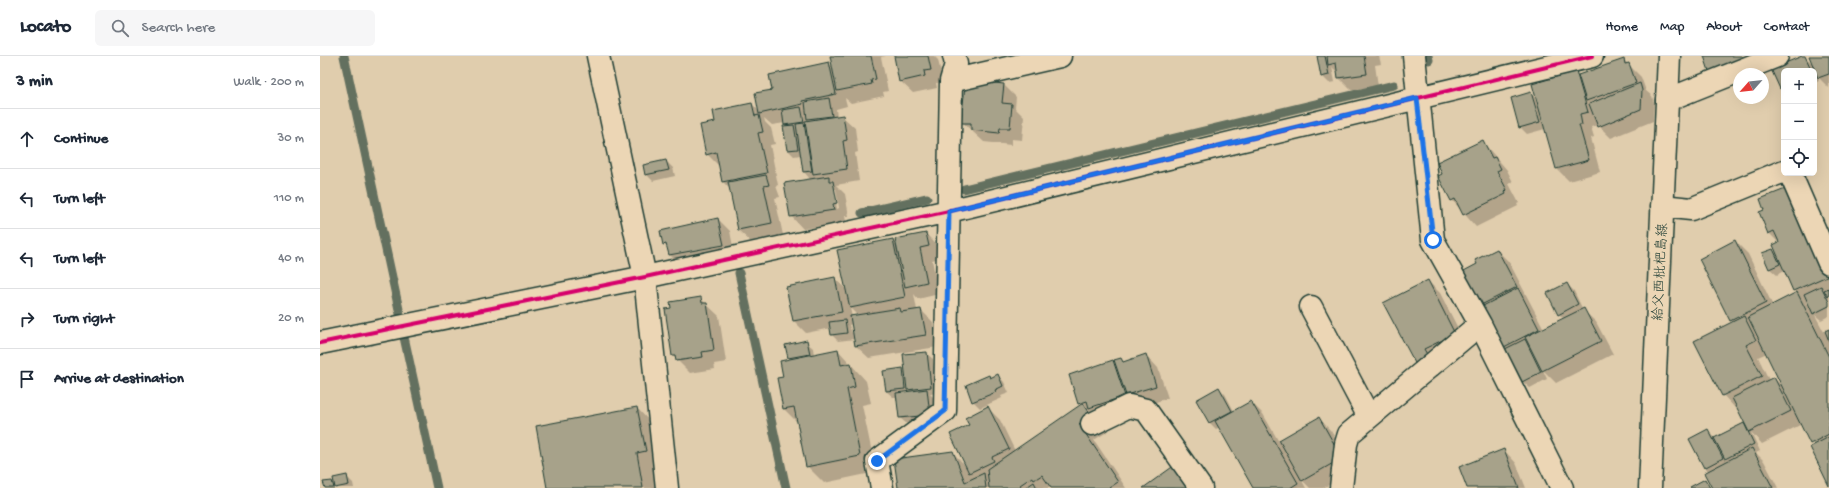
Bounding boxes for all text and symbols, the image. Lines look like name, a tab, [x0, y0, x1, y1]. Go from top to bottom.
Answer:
search box	[95, 10, 375, 46]
text: Locato	[20, 16, 71, 39]
icon: search	[109, 17, 131, 39]
text: Search here	[141, 19, 215, 37]
text: Home	[1606, 19, 1638, 36]
text: Map	[1660, 19, 1684, 36]
text: About	[1706, 19, 1742, 36]
text: Contact	[1764, 19, 1809, 36]
north arrow	[1733, 68, 1769, 104]
map controls	[1781, 68, 1817, 176]
button: +	[1781, 68, 1817, 104]
text: 3 min	[16, 72, 53, 92]
text: Walk · 200 m	[233, 75, 304, 90]
button: −	[1781, 104, 1817, 140]
icon: ahead	[16, 128, 38, 150]
text: Continue	[54, 130, 108, 148]
text: 30 m	[278, 131, 304, 146]
button: locate	[1781, 140, 1817, 176]
icon: left	[16, 188, 38, 210]
text: Turn left	[54, 190, 105, 208]
text: 110 m	[274, 191, 304, 206]
street label: 給父西枇杷島線	[1650, 223, 1673, 322]
route start	[1424, 231, 1442, 249]
icon: left	[16, 248, 38, 270]
text: Turn left	[54, 250, 105, 268]
text: 40 m	[278, 251, 304, 266]
icon: right	[16, 308, 38, 330]
text: Turn right	[54, 310, 114, 328]
text: 20 m	[278, 311, 304, 326]
icon: arrive	[16, 368, 38, 390]
text: Arrive at destination	[54, 370, 184, 388]
route end	[868, 452, 886, 470]

